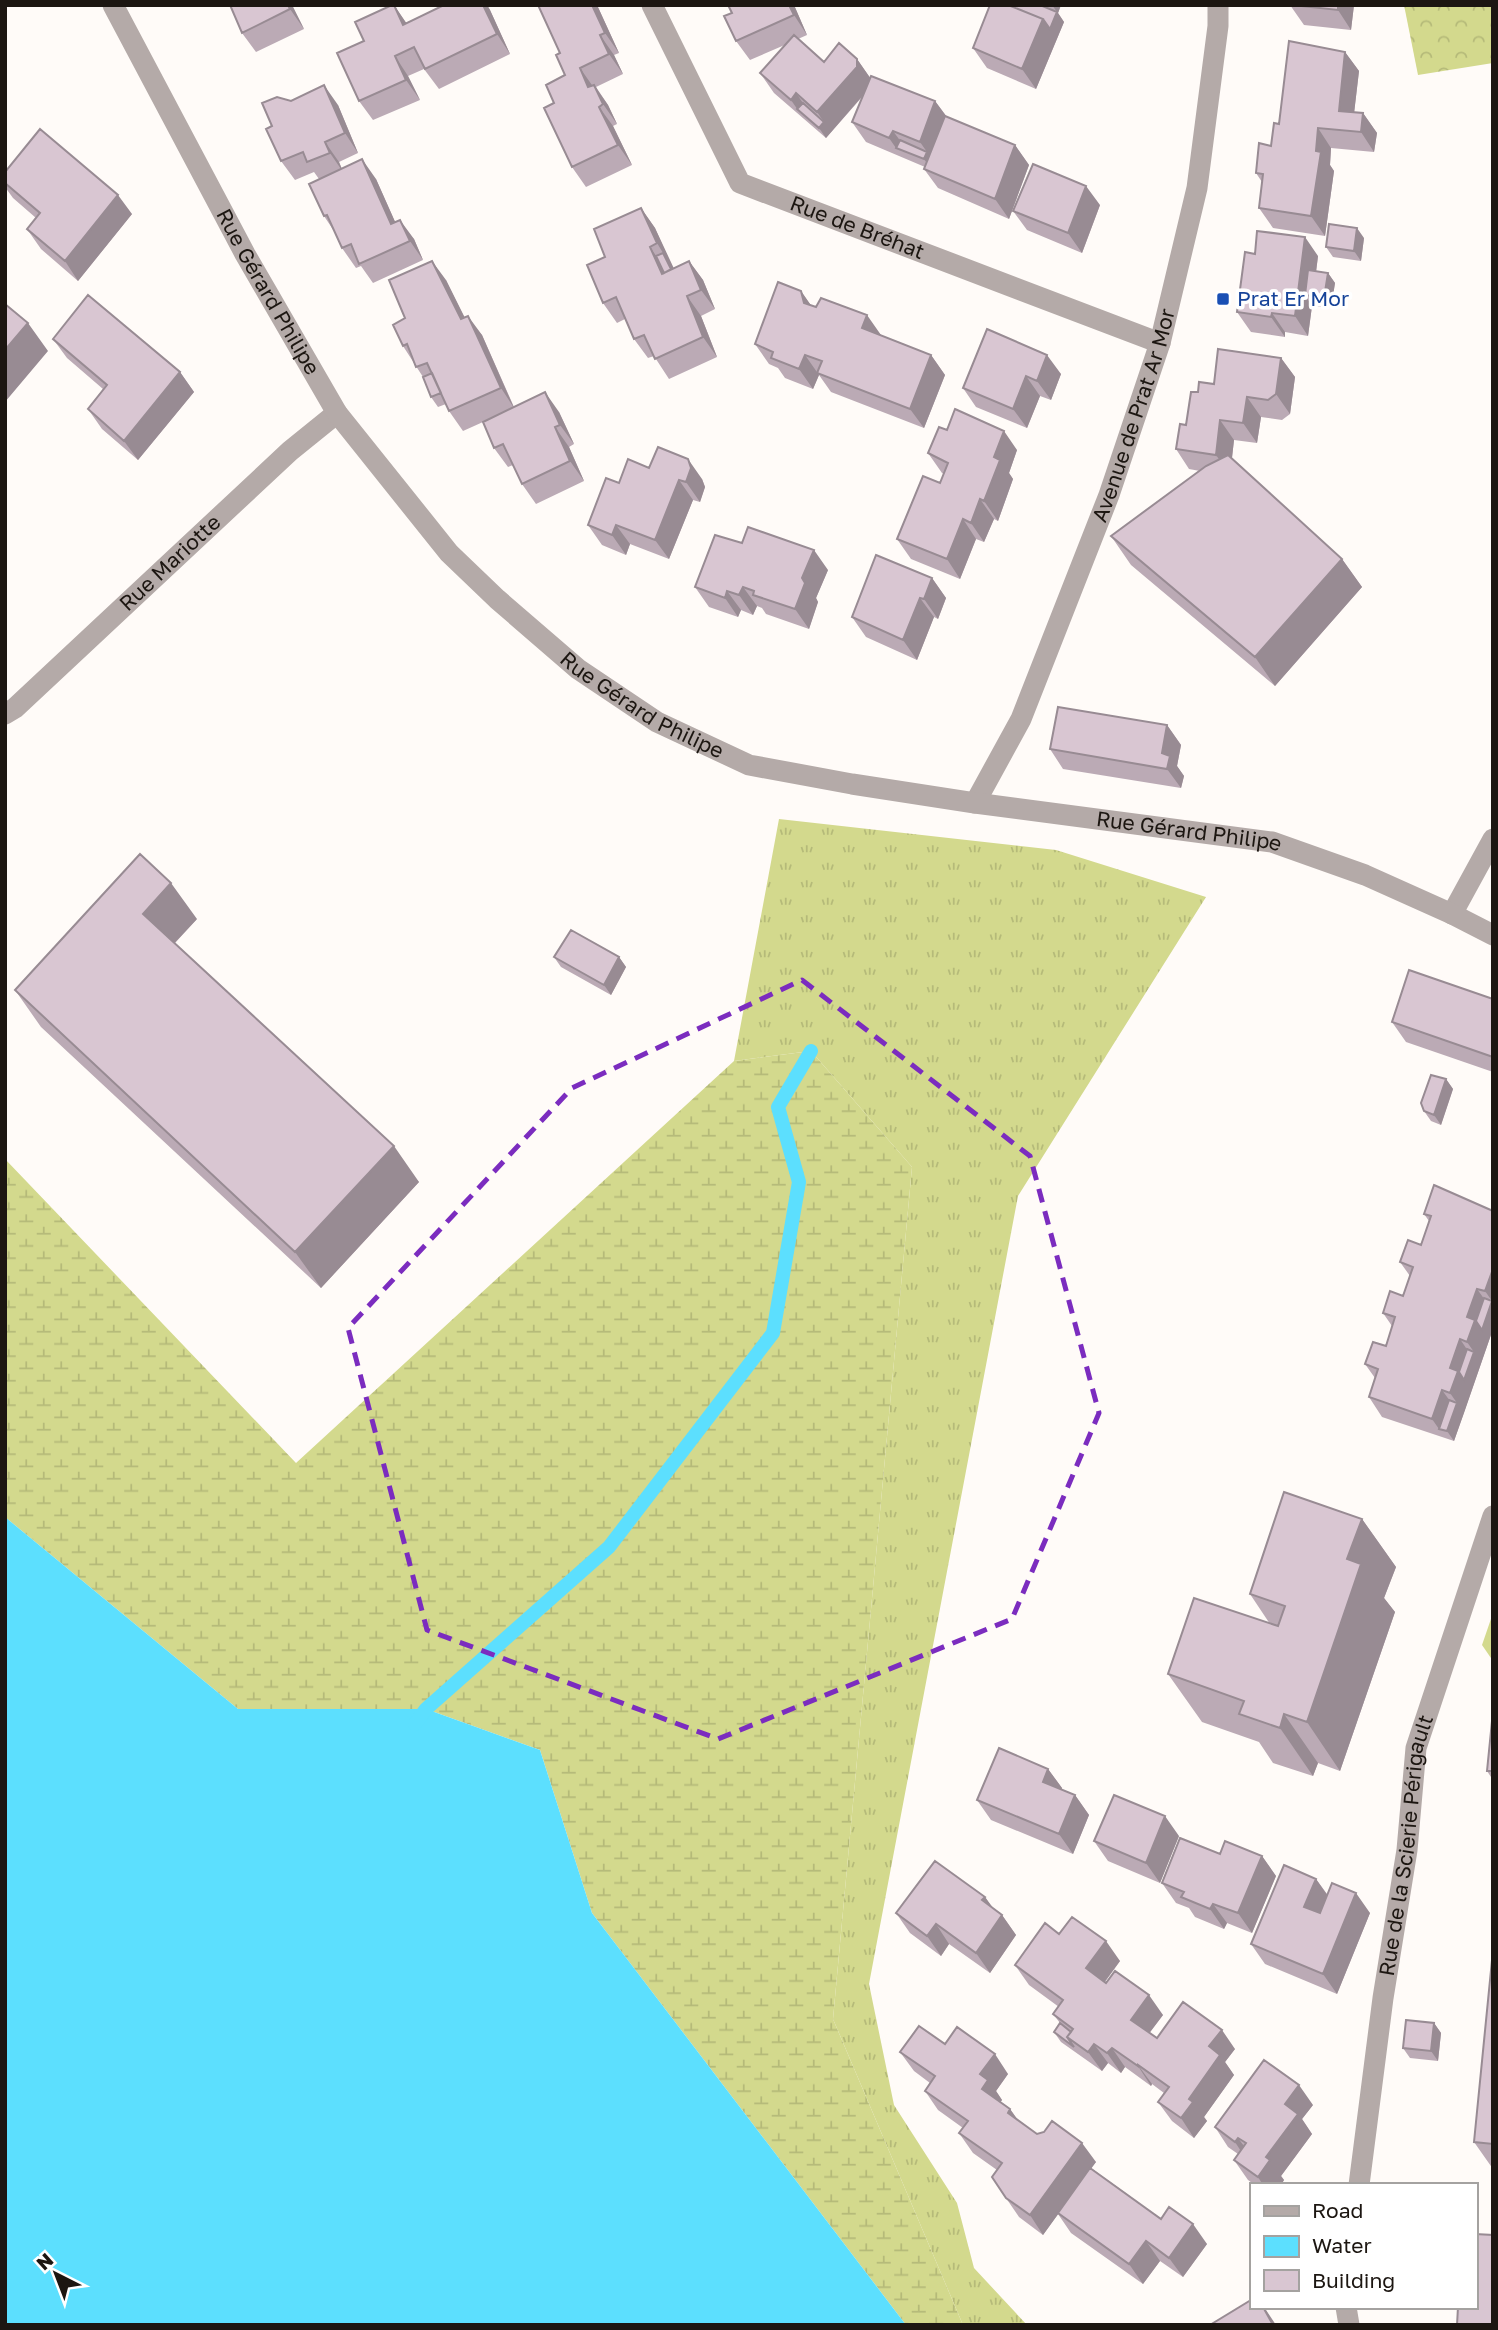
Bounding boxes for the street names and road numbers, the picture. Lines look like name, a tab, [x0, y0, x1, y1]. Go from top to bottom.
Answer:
street label: Rue de Bréhat	[787, 189, 928, 264]
street label: Rue Gérard Philipe	[211, 204, 326, 379]
street label: Avenue de Prat Ar Mor	[1086, 306, 1180, 526]
street label: Rue Mariotte	[113, 509, 226, 616]
street label: Rue Gérard Philipe	[555, 645, 728, 763]
street label: Rue Gérard Philipe	[1095, 805, 1286, 857]
street label: Rue de la Scierie Périgault	[1373, 1711, 1438, 1978]

